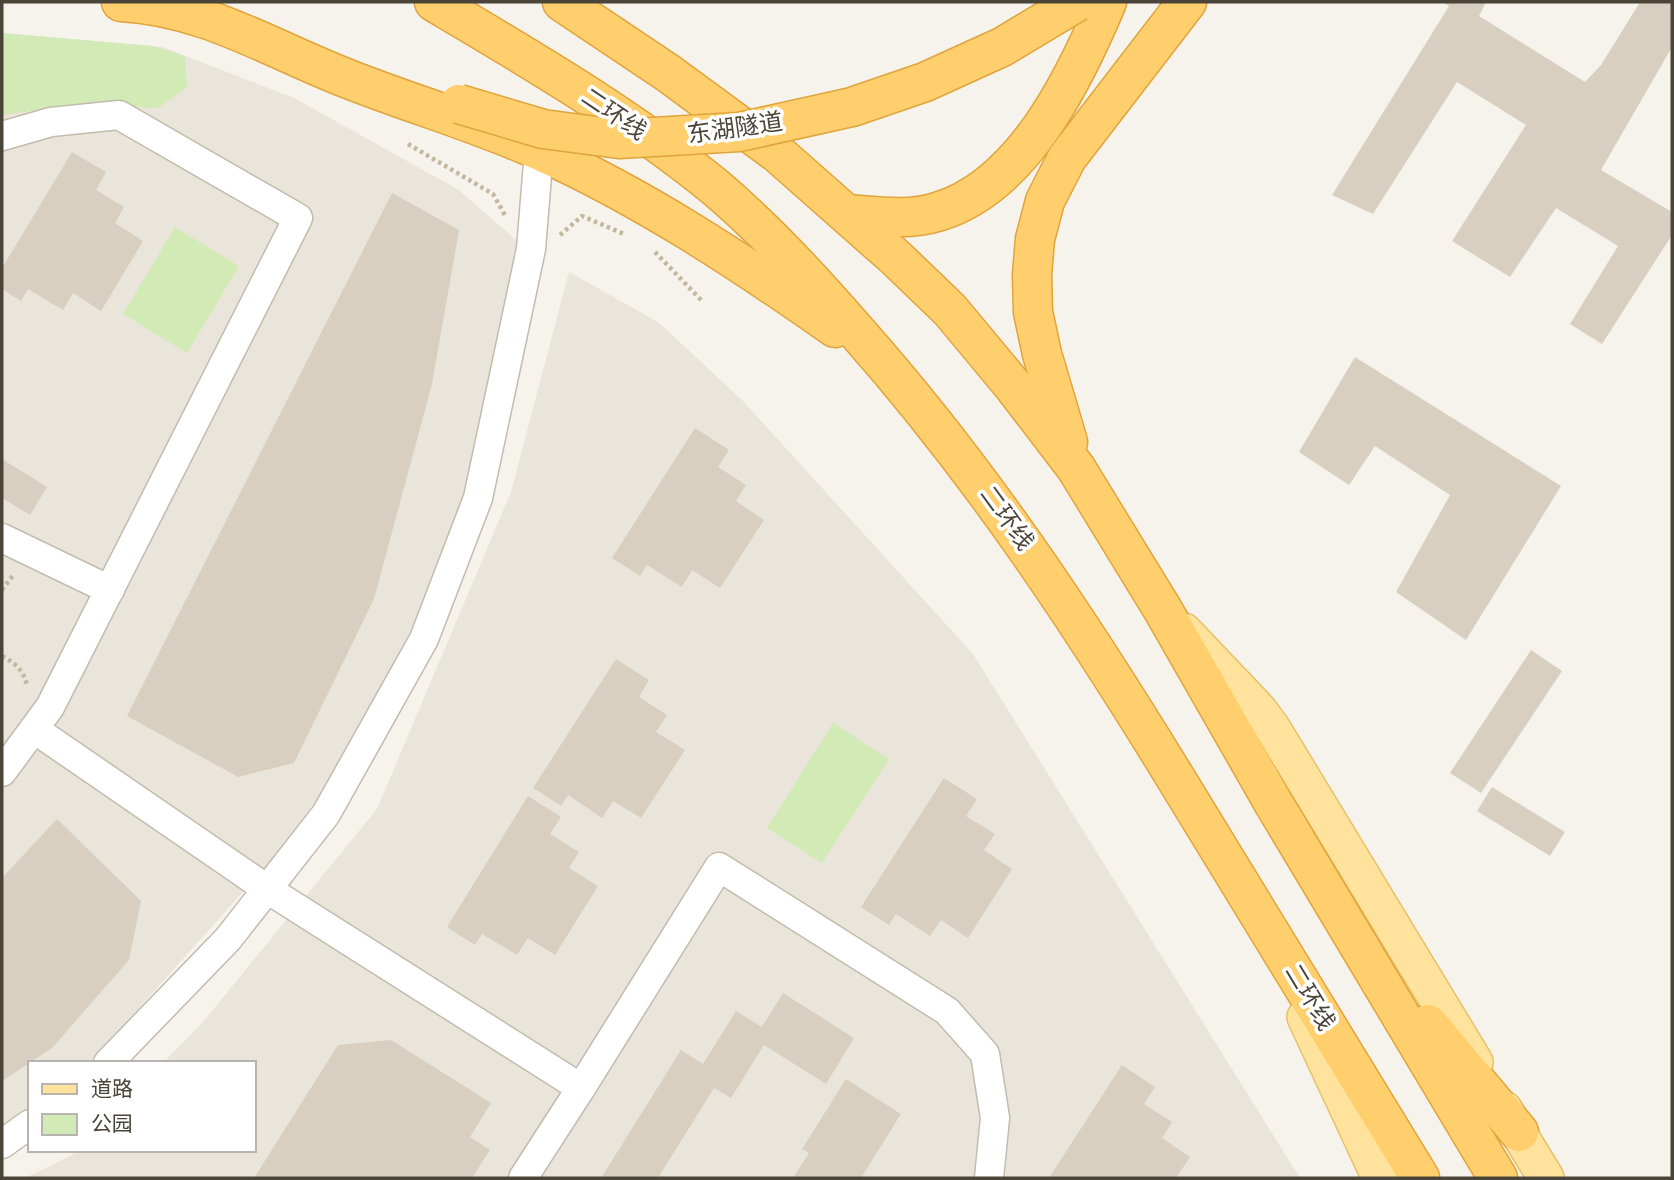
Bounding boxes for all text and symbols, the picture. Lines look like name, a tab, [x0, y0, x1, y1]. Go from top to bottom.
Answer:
street label: 二环线	[577, 81, 653, 145]
street label: 东湖隧道	[685, 105, 784, 148]
street label: 二环线	[975, 479, 1041, 555]
street label: 二环线	[1280, 958, 1342, 1035]
legend	[28, 1061, 256, 1152]
text: 道路	[91, 1075, 133, 1100]
text: 公园	[91, 1110, 133, 1135]

